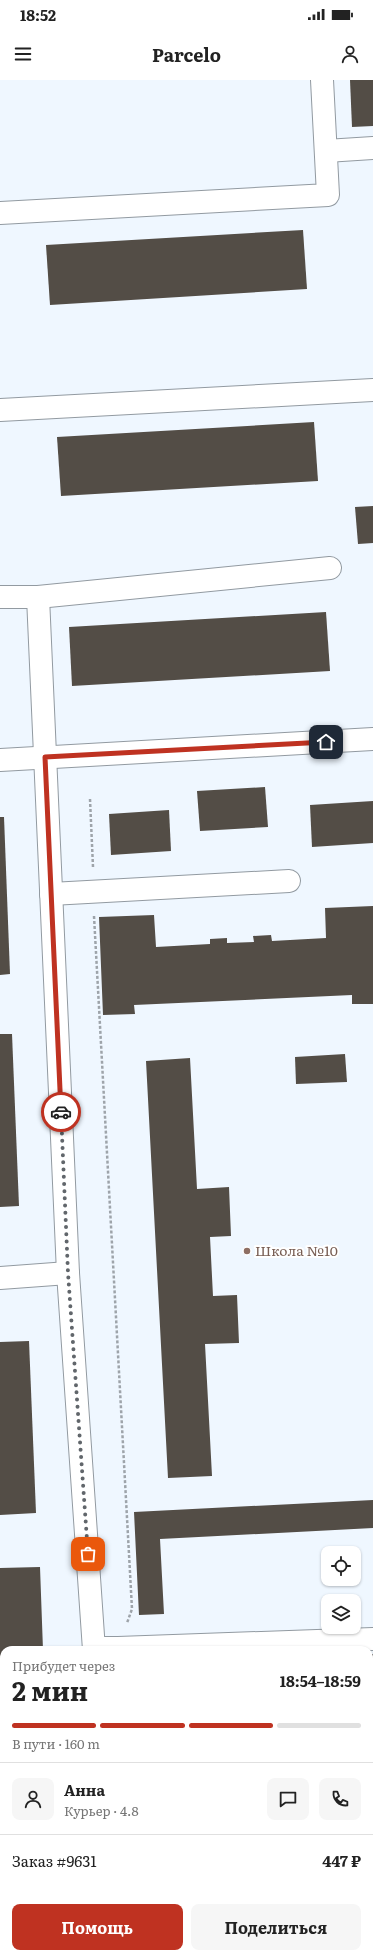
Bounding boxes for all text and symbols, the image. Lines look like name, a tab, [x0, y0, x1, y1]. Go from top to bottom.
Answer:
text: 18:52	[20, 3, 56, 26]
text: Parcelo	[152, 41, 221, 68]
icon: menu	[12, 43, 34, 65]
icon: person	[339, 43, 361, 65]
pin	[309, 725, 343, 759]
icon: home	[315, 731, 337, 753]
courier	[41, 1092, 81, 1132]
icon: car	[50, 1101, 72, 1123]
place label: Школа №10	[255, 1240, 338, 1260]
marker: Школа №10	[242, 1246, 252, 1256]
pin	[71, 1537, 105, 1571]
icon: bag	[77, 1543, 99, 1565]
map controls	[321, 1546, 361, 1634]
button: locate	[321, 1546, 361, 1586]
button: layers	[321, 1594, 361, 1634]
text: Прибудет через	[12, 1656, 115, 1675]
text: 18:54–18:59	[280, 1669, 361, 1692]
text: 2 мин	[12, 1670, 88, 1709]
text: В пути · 160 m	[12, 1734, 100, 1753]
button: person	[12, 1778, 54, 1820]
text: Анна	[64, 1778, 105, 1801]
button: chat	[267, 1778, 309, 1820]
button: phone	[319, 1778, 361, 1820]
text: Курьер · 4.8	[64, 1801, 139, 1820]
text: Заказ #9631	[12, 1849, 97, 1872]
text: 447 ₽	[322, 1849, 361, 1872]
button: Помощь	[12, 1904, 183, 1950]
button: Поделиться	[191, 1904, 361, 1950]

